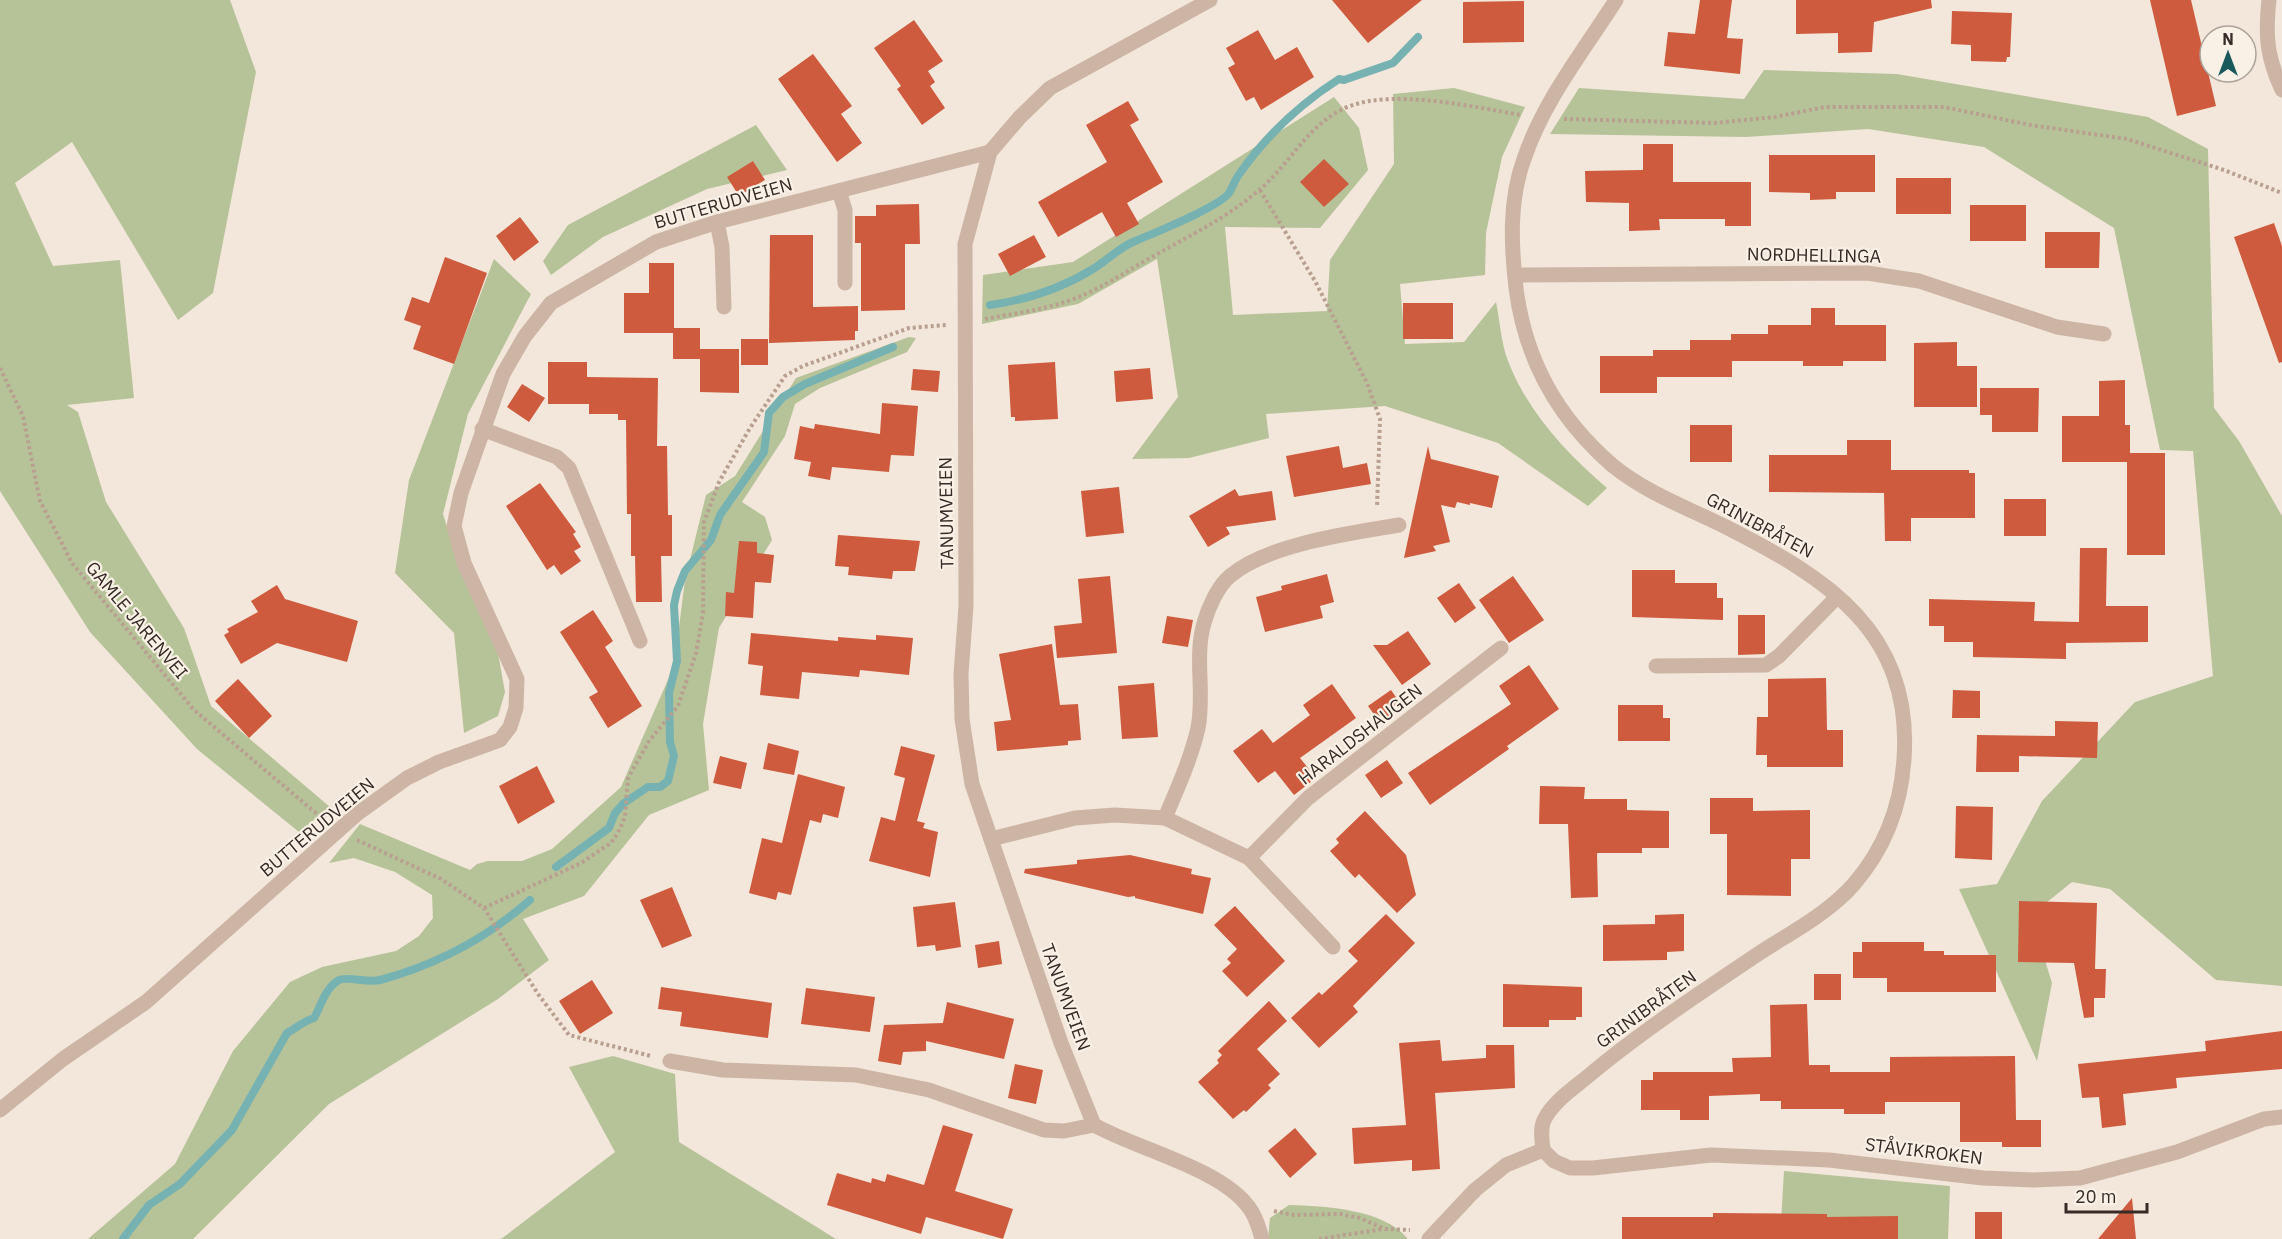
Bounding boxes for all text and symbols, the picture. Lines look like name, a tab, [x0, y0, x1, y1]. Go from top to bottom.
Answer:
north arrow	[2198, 24, 2258, 84]
text: N	[2222, 29, 2234, 49]
street label: BUTTERUDVEIEN	[651, 172, 795, 234]
street label: NORDHELLINGA	[1747, 242, 1882, 268]
street label: TANUMVEIEN	[934, 457, 958, 569]
street label: GRINIBRÅTEN	[1702, 486, 1818, 563]
street label: GAMLE JARENVEI	[81, 557, 193, 683]
street label: HARALDSHAUGEN	[1293, 679, 1427, 789]
street label: BUTTERUDVEIEN	[255, 772, 379, 882]
street label: TANUMVEIEN	[1036, 940, 1096, 1054]
street label: GRINIBRÅTEN	[1591, 964, 1701, 1053]
street label: STÅVIKROKEN	[1864, 1131, 1984, 1170]
scale bar	[2066, 1176, 2147, 1214]
text: 20 m	[2075, 1185, 2117, 1208]

